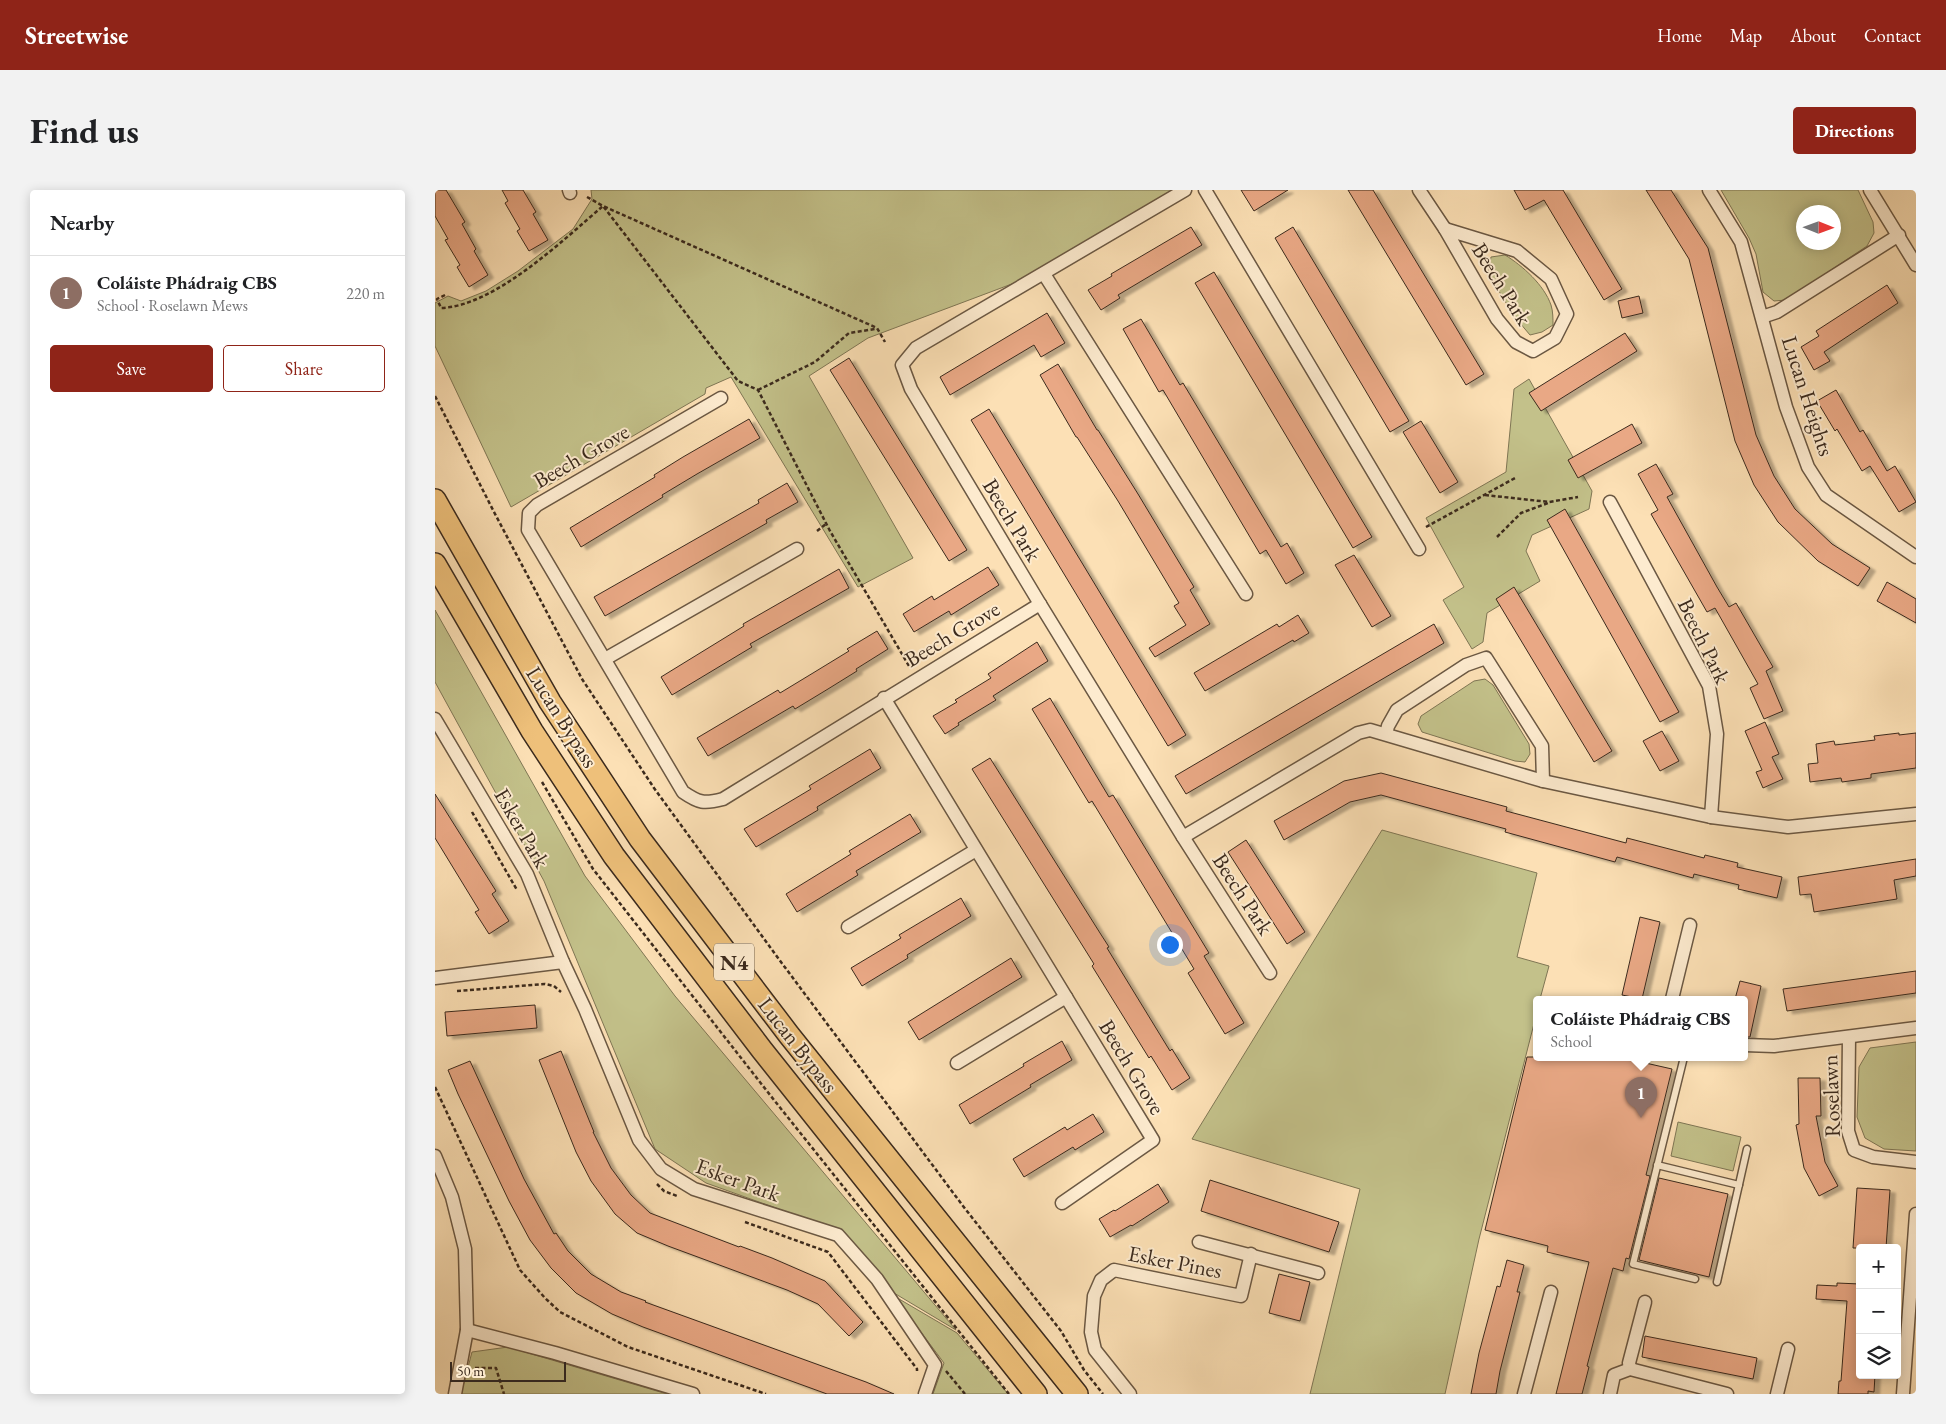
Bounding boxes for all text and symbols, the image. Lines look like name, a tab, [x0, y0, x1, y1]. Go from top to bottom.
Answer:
text: Streetwise	[25, 20, 128, 51]
text: Home	[1657, 24, 1702, 47]
text: Map	[1730, 24, 1762, 47]
text: About	[1790, 24, 1836, 47]
text: Contact	[1864, 24, 1921, 47]
button: Directions	[1793, 107, 1916, 154]
text: Find us	[30, 108, 139, 153]
north arrow	[1796, 205, 1841, 250]
text: Nearby	[50, 209, 114, 236]
street label: Beech Park	[1465, 237, 1539, 331]
text: Coláiste Phádraig CBS	[97, 270, 277, 295]
text: 1	[62, 283, 70, 304]
text: 220 m	[346, 283, 385, 304]
text: School · Roselawn Mews	[97, 295, 248, 316]
street label: Lucan Heights	[1775, 332, 1841, 460]
button: Save	[50, 345, 213, 392]
button: Share	[223, 345, 385, 392]
street label: Beech Grove	[528, 417, 634, 495]
street label: Beech Park	[976, 473, 1048, 567]
street label: Beech Park	[1671, 593, 1737, 689]
street label: Beech Grove	[899, 594, 1005, 674]
street label: Lucan Bypass	[519, 661, 605, 773]
street label: Esker Park	[488, 783, 557, 874]
street label: Beech Park	[1206, 848, 1281, 941]
your location	[1157, 932, 1183, 958]
road number: N4	[714, 944, 754, 980]
street label: Lucan Bypass	[751, 991, 845, 1099]
popup	[1533, 996, 1748, 1061]
text: Coláiste Phádraig CBS	[1550, 1006, 1731, 1031]
street label: Beech Grove	[1092, 1014, 1172, 1120]
text: School	[1550, 1031, 1592, 1052]
street label: Roselawn	[1815, 1054, 1847, 1138]
pin: 1	[1625, 1077, 1657, 1118]
street label: Esker Park	[692, 1151, 785, 1209]
street label: Esker Pines	[1126, 1239, 1224, 1285]
map controls	[1856, 1244, 1901, 1379]
button: +	[1856, 1244, 1901, 1289]
button: −	[1856, 1289, 1901, 1334]
button: layers	[1856, 1334, 1901, 1379]
scale bar	[450, 1359, 566, 1382]
text: 50 m	[457, 1362, 484, 1380]

